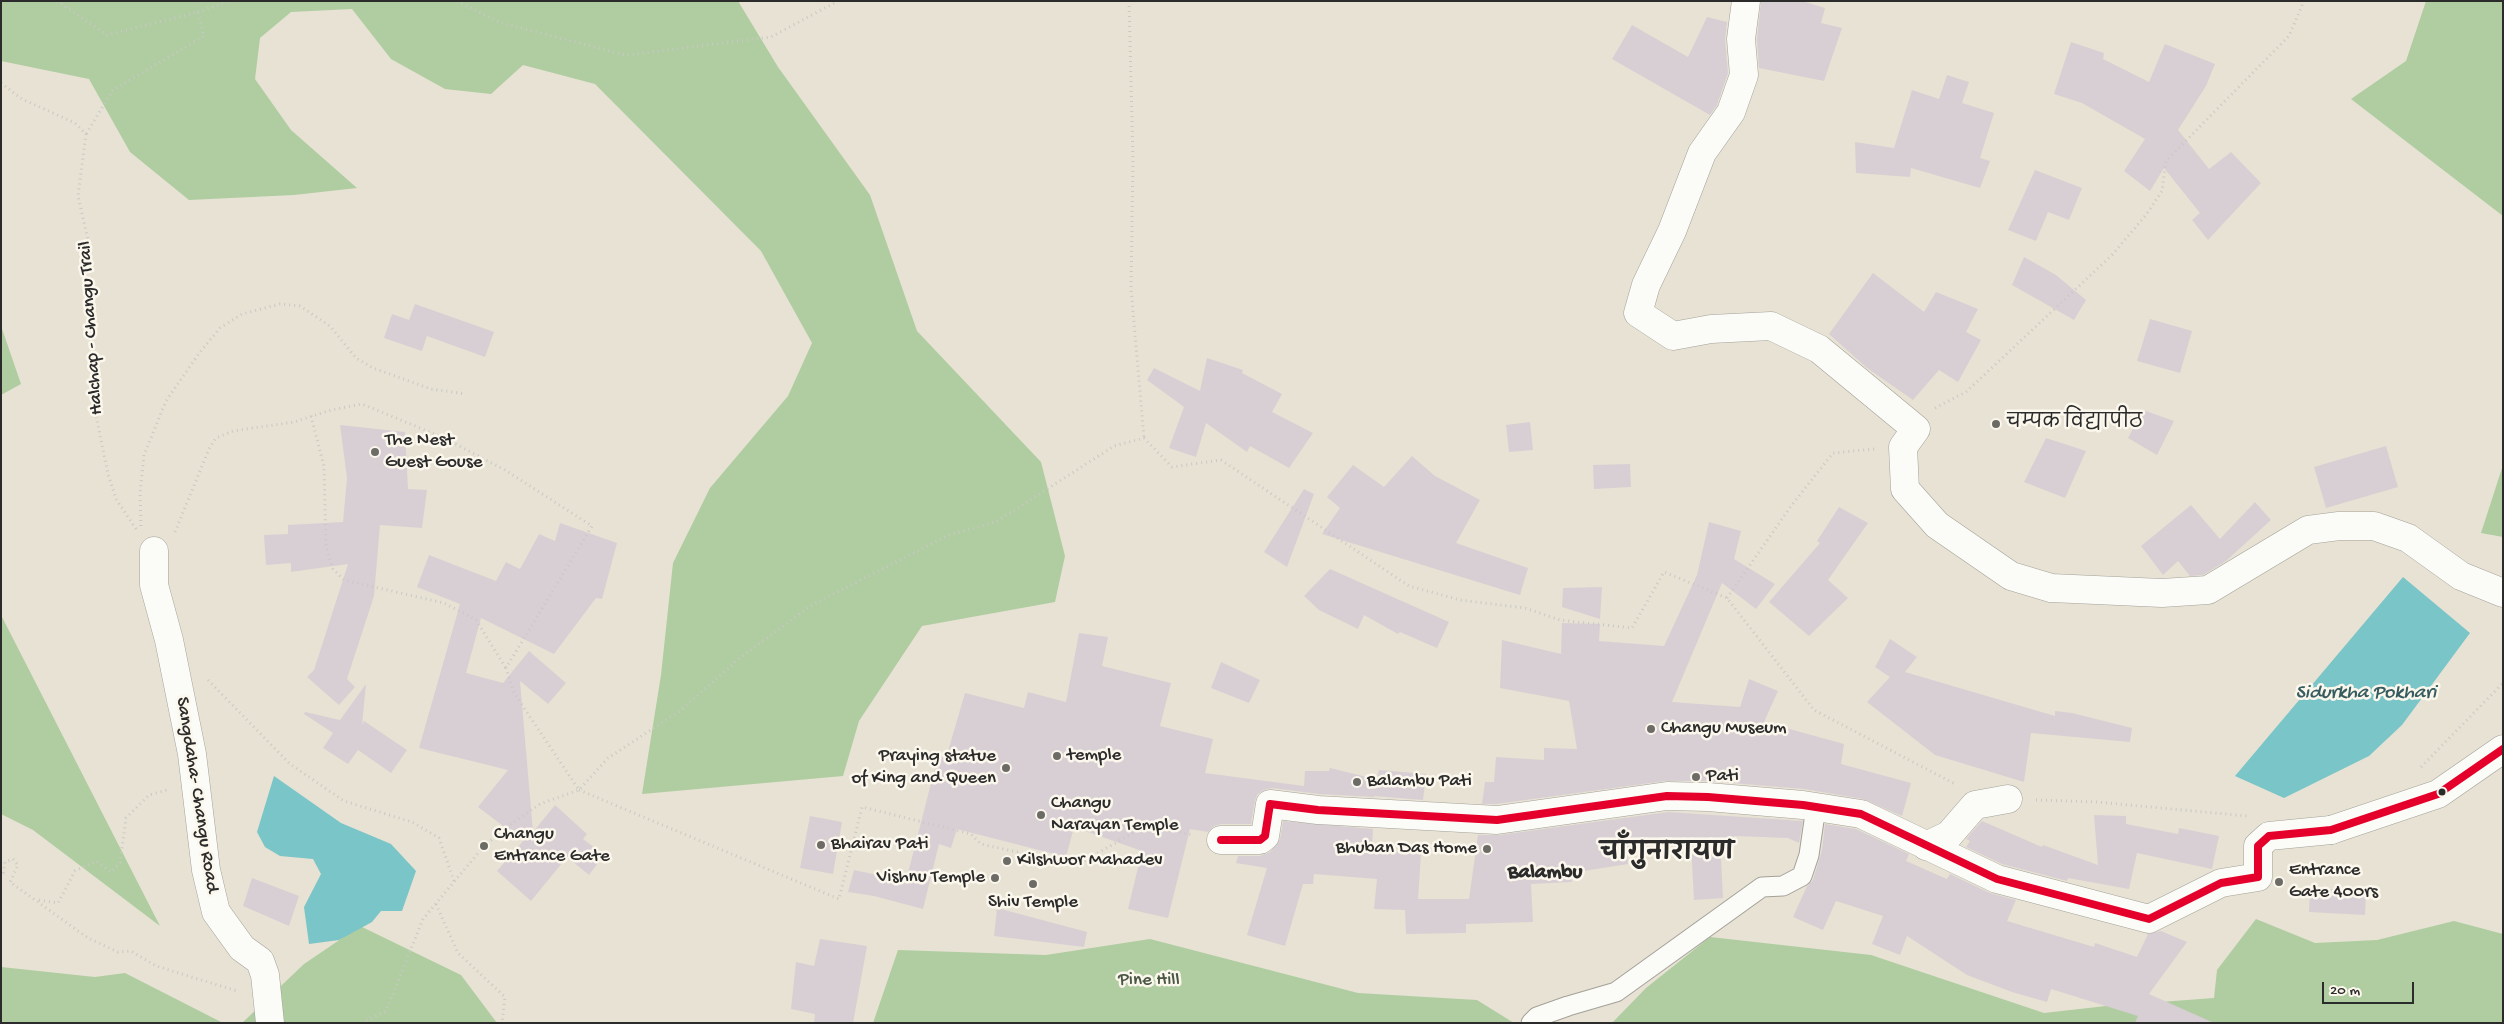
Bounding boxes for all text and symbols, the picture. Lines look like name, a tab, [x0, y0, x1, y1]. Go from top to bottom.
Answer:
street label: Halchap - Changu Trail	[75, 240, 109, 416]
place label: चम्पक विद्यापीठ	[2006, 413, 2143, 435]
marker: चम्पक विद्यापीठ	[1990, 418, 2002, 430]
place label: The Nest Guest Gouse	[385, 430, 483, 474]
marker: The Nest Guest Gouse	[369, 446, 381, 458]
water label: Sidurkha Pokhari	[2296, 682, 2436, 706]
street label: Sangdaha- Changu Road	[169, 695, 223, 895]
place label: Changu Museum	[1661, 718, 1787, 740]
marker: Changu Museum	[1645, 723, 1657, 735]
place label: temple	[1067, 745, 1121, 767]
place label: Praying statue of King and Queen	[851, 746, 996, 790]
marker: temple	[1051, 750, 1063, 762]
marker: Praying statue of King and Queen	[1000, 762, 1012, 774]
place label: Pati	[1706, 766, 1739, 788]
place label: Balambu Pati	[1367, 771, 1472, 793]
marker: Pati	[1690, 771, 1702, 783]
marker: Balambu Pati	[1351, 776, 1363, 788]
unlabelled marker	[2437, 787, 2447, 797]
place label: Changu Narayan Temple	[1051, 793, 1179, 837]
marker: Changu Narayan Temple	[1035, 809, 1047, 821]
place label: Changu Entrance Gate	[494, 824, 610, 868]
place label: Bhairav Pati	[831, 834, 929, 856]
place label: Bhuban Das Home	[1336, 838, 1477, 860]
marker: Bhairav Pati	[815, 839, 827, 851]
marker: Changu Entrance Gate	[478, 840, 490, 852]
district label: चाँगुनारायण	[1600, 841, 1734, 869]
marker: Bhuban Das Home	[1481, 843, 1493, 855]
place label: Kilshwor Mahadev	[1017, 850, 1163, 872]
marker: Kilshwor Mahadev	[1001, 855, 1013, 867]
place label: Entrance Gate 400rs	[2289, 860, 2378, 904]
district label: Balambu	[1508, 861, 1582, 887]
place label: Vishnu Temple	[877, 867, 985, 889]
marker: Vishnu Temple	[989, 872, 1001, 884]
marker: Entrance Gate 400rs	[2273, 876, 2285, 888]
marker: Shiv Temple	[1027, 878, 1039, 890]
place label: Shiv Temple	[988, 892, 1078, 914]
park label: Pine Hill	[1118, 970, 1180, 992]
scale bar	[2324, 972, 2416, 1004]
text: 20 m	[2330, 982, 2360, 1000]

